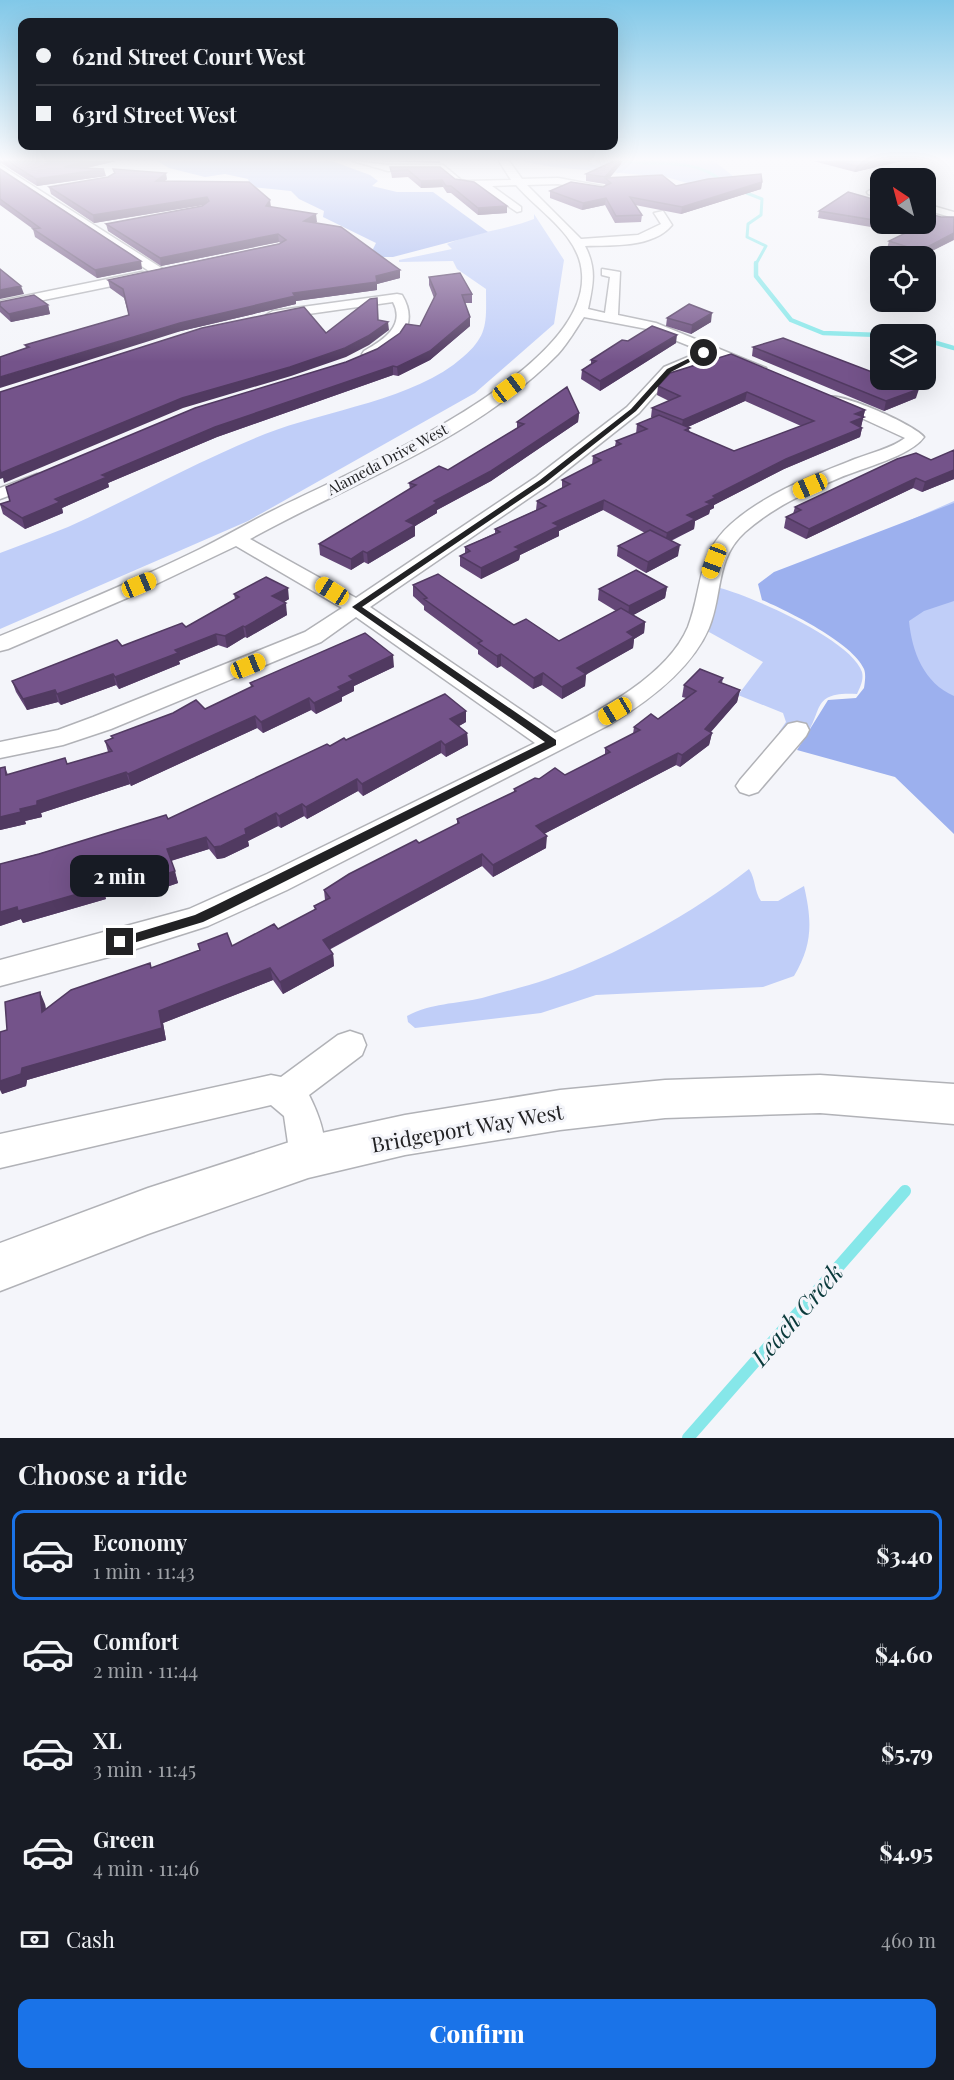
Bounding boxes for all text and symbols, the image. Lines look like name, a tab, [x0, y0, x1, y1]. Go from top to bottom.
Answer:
text: 62nd Street Court West	[72, 41, 305, 71]
text: 63rd Street West	[72, 99, 237, 129]
north arrow	[870, 168, 936, 234]
map controls	[870, 168, 936, 390]
button: locate	[870, 246, 936, 312]
button: layers	[870, 324, 936, 390]
route start	[690, 339, 717, 366]
car	[489, 370, 529, 406]
street label: Alameda Drive West	[322, 418, 451, 500]
car	[790, 470, 830, 502]
car	[699, 541, 729, 581]
car	[119, 570, 159, 600]
car	[312, 574, 352, 608]
car	[228, 651, 268, 681]
car	[595, 694, 635, 728]
callout: 2 min	[70, 855, 170, 897]
text: 2 min	[93, 862, 146, 889]
route end	[106, 928, 133, 955]
street label: Bridgeport Way West	[369, 1096, 566, 1158]
water label: Leach Creek	[742, 1256, 849, 1372]
text: Choose a ride	[18, 1456, 187, 1492]
text: Economy	[93, 1527, 187, 1557]
icon: car	[21, 1528, 75, 1582]
text: $3.40	[877, 1540, 933, 1570]
text: 1 min · 11:43	[93, 1557, 195, 1584]
text: Comfort	[93, 1626, 179, 1656]
icon: car	[21, 1627, 75, 1681]
text: $4.60	[875, 1639, 933, 1669]
text: 2 min · 11:44	[93, 1656, 198, 1683]
text: XL	[93, 1725, 122, 1755]
icon: car	[21, 1726, 75, 1780]
text: $5.79	[881, 1738, 933, 1768]
text: 3 min · 11:45	[93, 1755, 196, 1782]
text: Green	[93, 1824, 155, 1854]
icon: car	[21, 1825, 75, 1879]
text: $4.95	[879, 1837, 933, 1867]
text: 4 min · 11:46	[93, 1854, 199, 1881]
icon: cash	[18, 1923, 51, 1956]
text: Cash	[66, 1924, 115, 1954]
text: 460 m	[881, 1926, 936, 1953]
button: Confirm	[18, 1999, 936, 2068]

